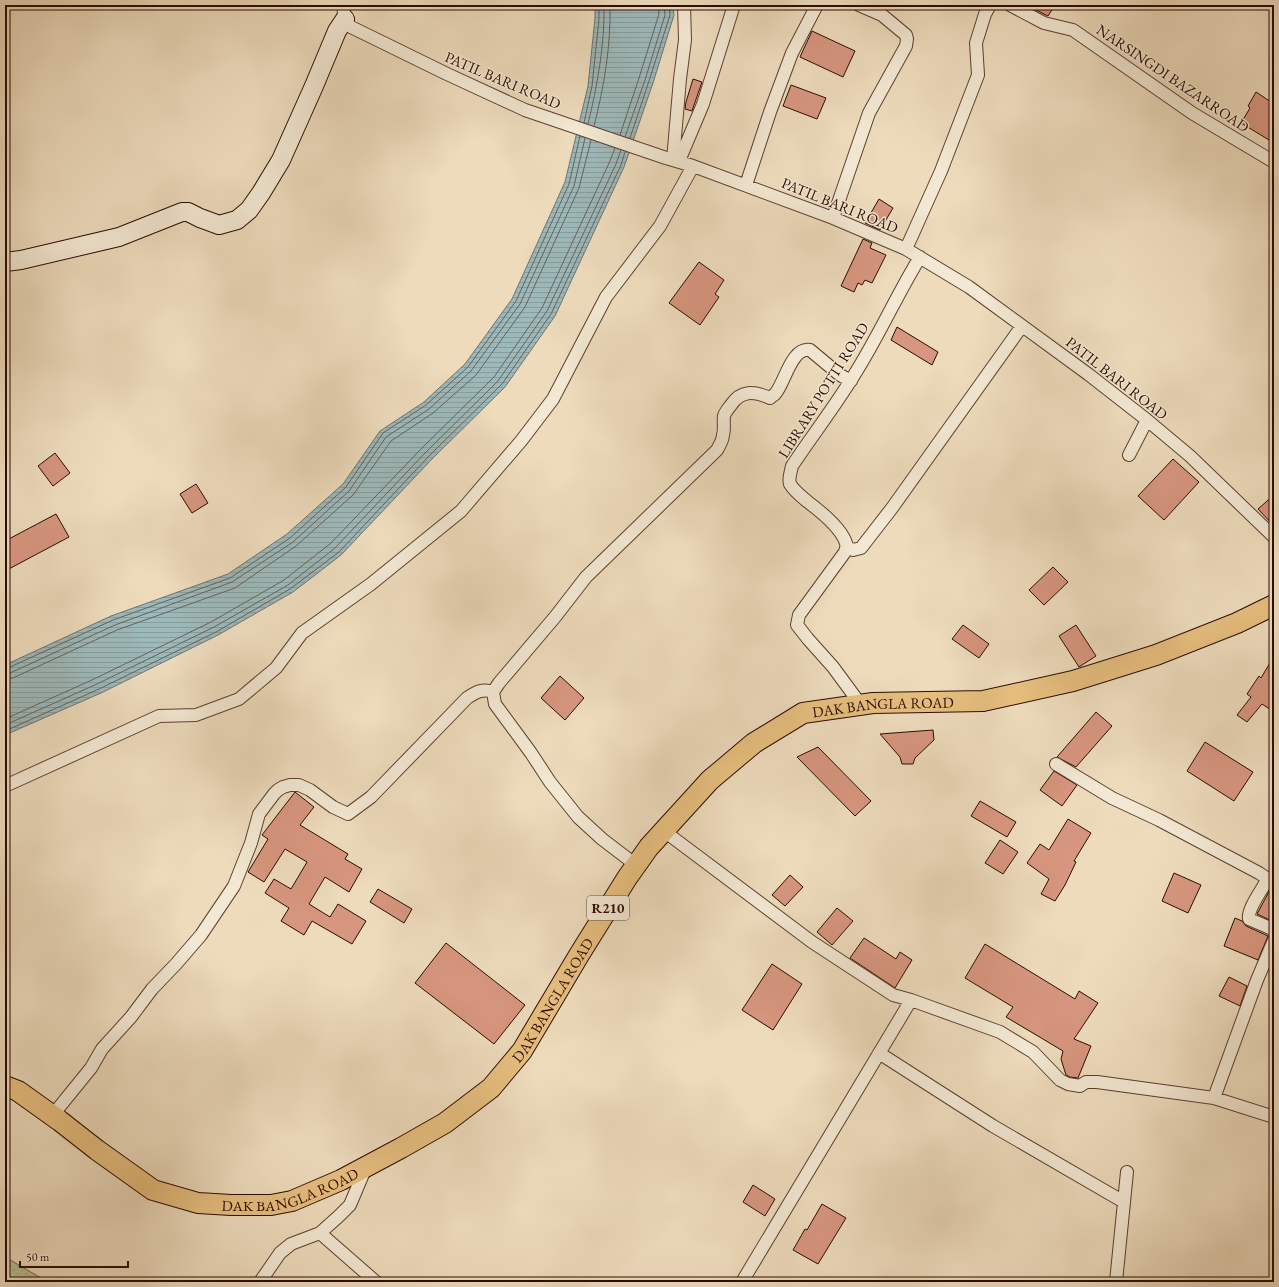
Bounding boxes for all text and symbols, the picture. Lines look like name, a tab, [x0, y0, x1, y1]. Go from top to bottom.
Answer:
street label: NARSINGDI BAZARROAD	[1093, 20, 1253, 136]
street label: PATIL BARI ROAD	[442, 47, 564, 113]
street label: PATIL BARI ROAD	[779, 173, 901, 237]
street label: LIBRARY POTTI ROAD	[773, 319, 873, 461]
street label: PATIL BARI ROAD	[1062, 332, 1172, 424]
street label: DAK BANGLA ROAD	[811, 692, 954, 721]
road number: R210	[587, 896, 629, 920]
street label: DAK BANGLA ROAD	[507, 934, 597, 1066]
street label: DAK BANGLA ROAD	[221, 1163, 361, 1215]
scale bar	[20, 1243, 128, 1269]
text: 50 m	[26, 1249, 50, 1265]

